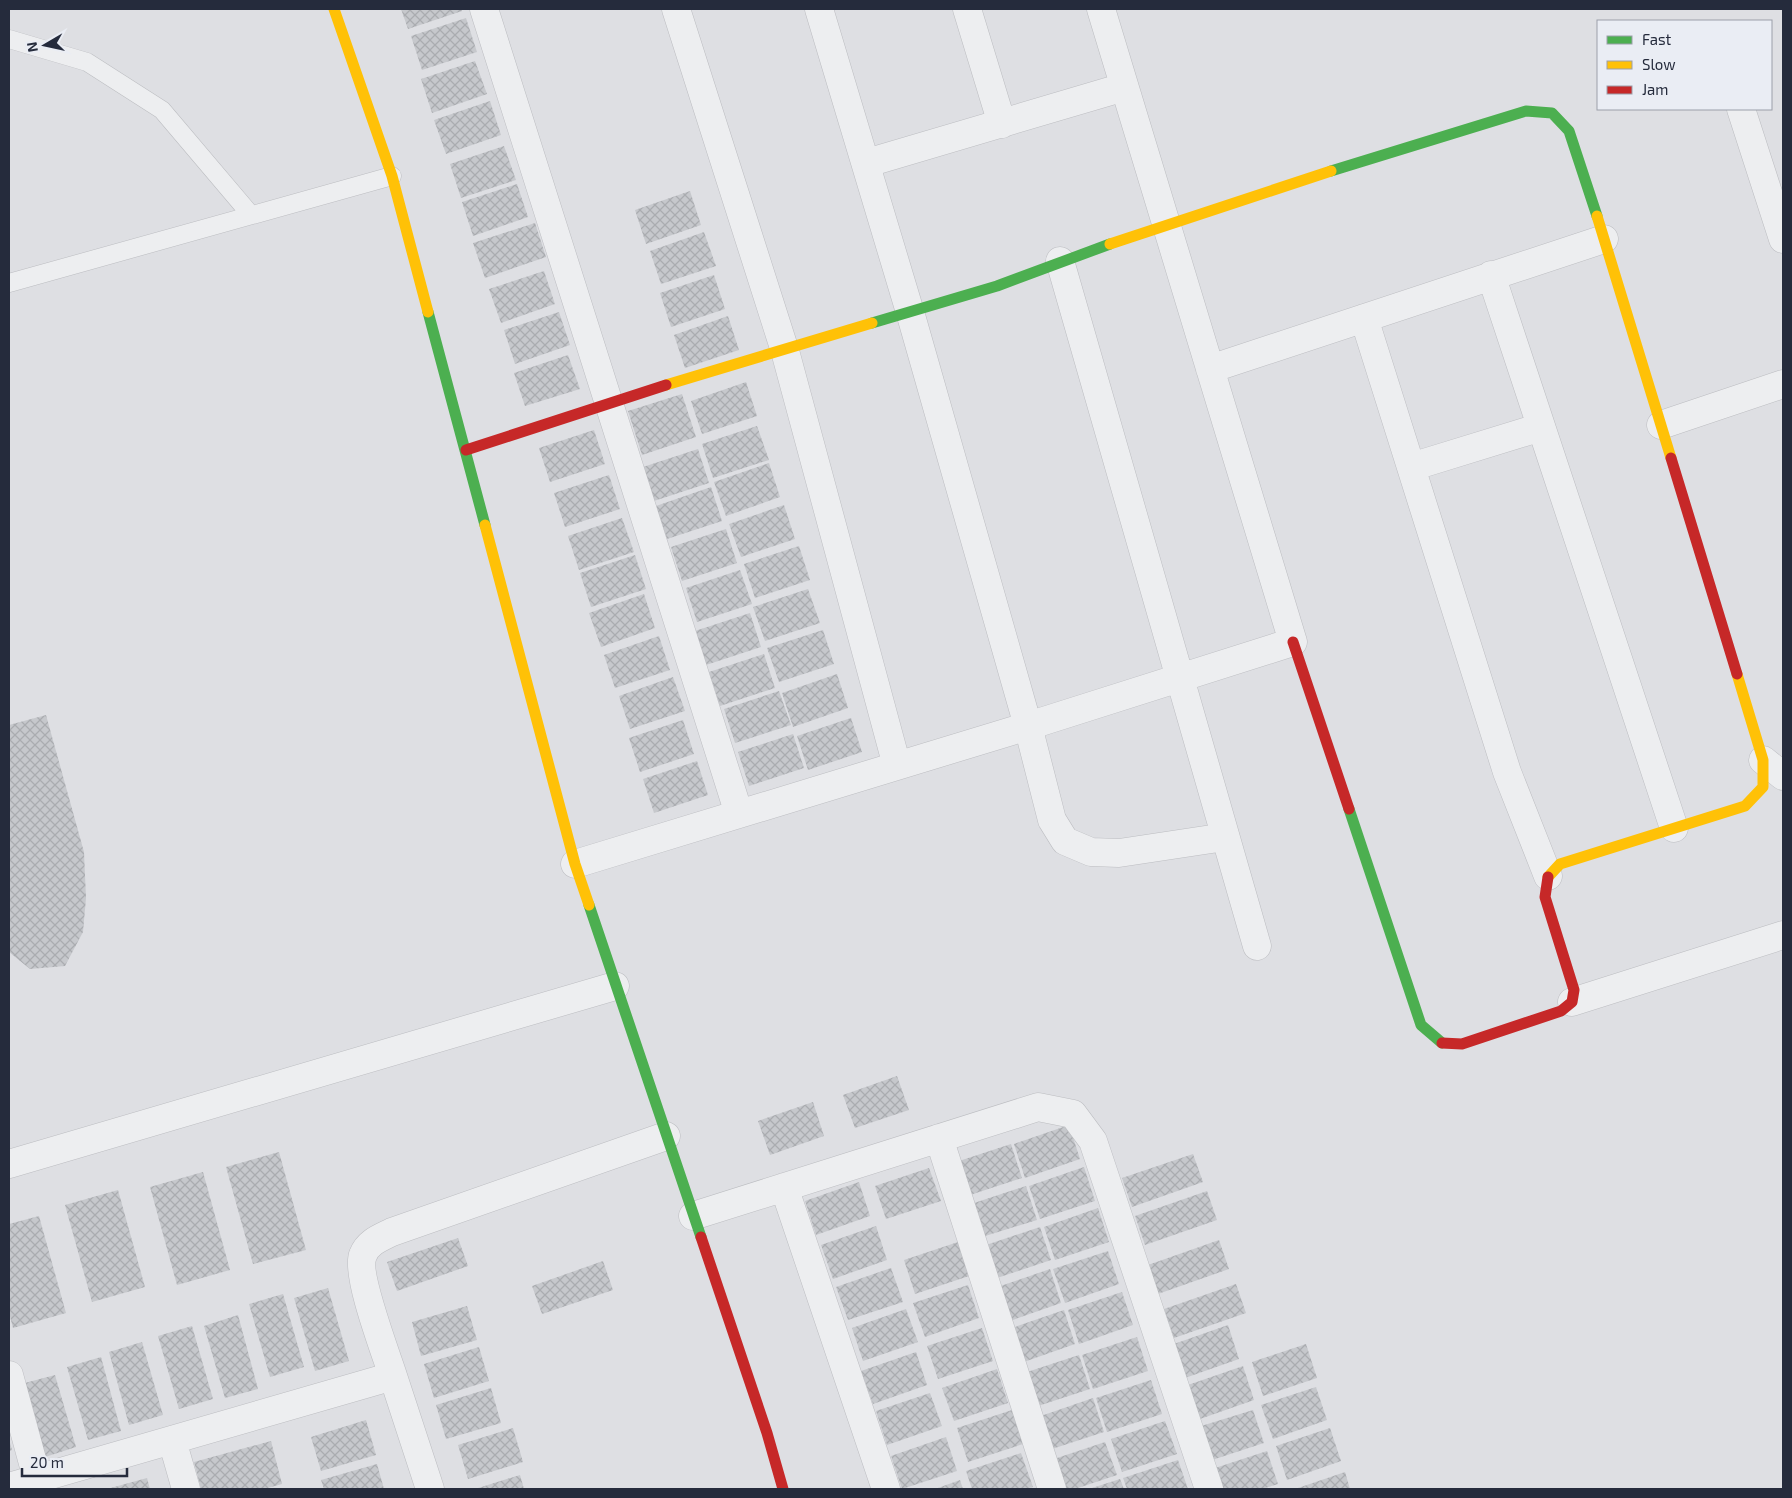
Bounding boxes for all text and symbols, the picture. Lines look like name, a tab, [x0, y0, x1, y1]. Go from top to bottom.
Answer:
north arrow	[20, 20, 70, 70]
legend	[1597, 20, 1772, 110]
text: Fast	[1642, 30, 1672, 48]
text: N	[22, 41, 41, 53]
text: Slow	[1642, 55, 1676, 73]
text: Jam	[1642, 80, 1668, 98]
scale bar	[22, 1446, 128, 1478]
text: 20 m	[30, 1453, 64, 1471]

